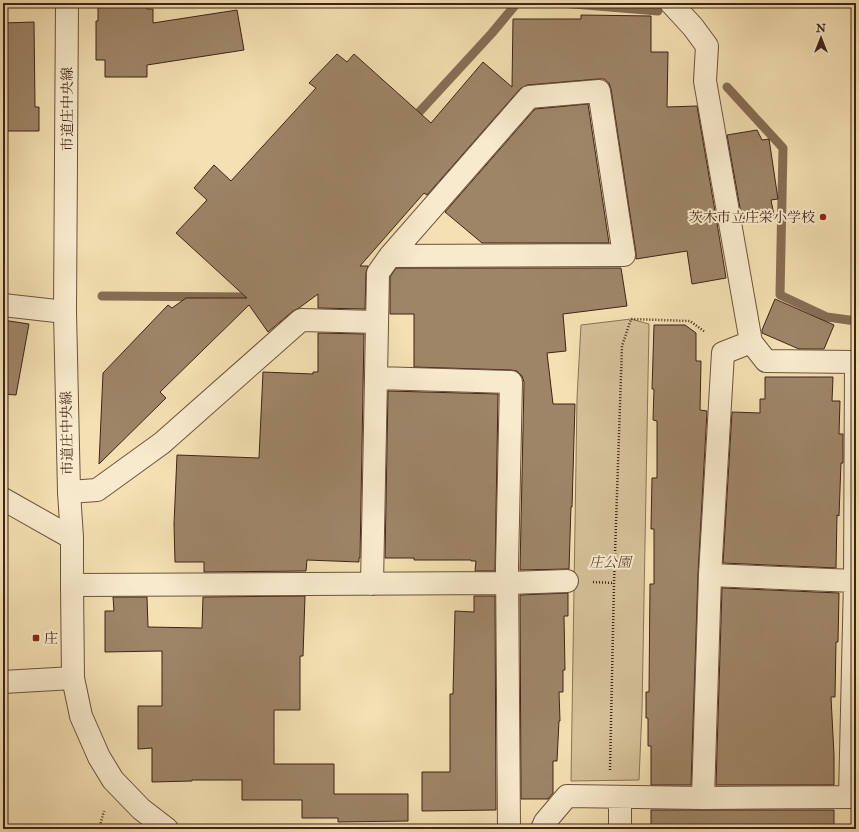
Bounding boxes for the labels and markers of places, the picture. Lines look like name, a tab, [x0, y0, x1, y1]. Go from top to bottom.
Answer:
place label: 茨木市立庄栄小学校	[689, 209, 815, 226]
marker: 茨木市立庄栄小学校	[818, 212, 828, 222]
place label: 庄	[44, 630, 58, 647]
marker: 庄	[31, 633, 41, 643]

